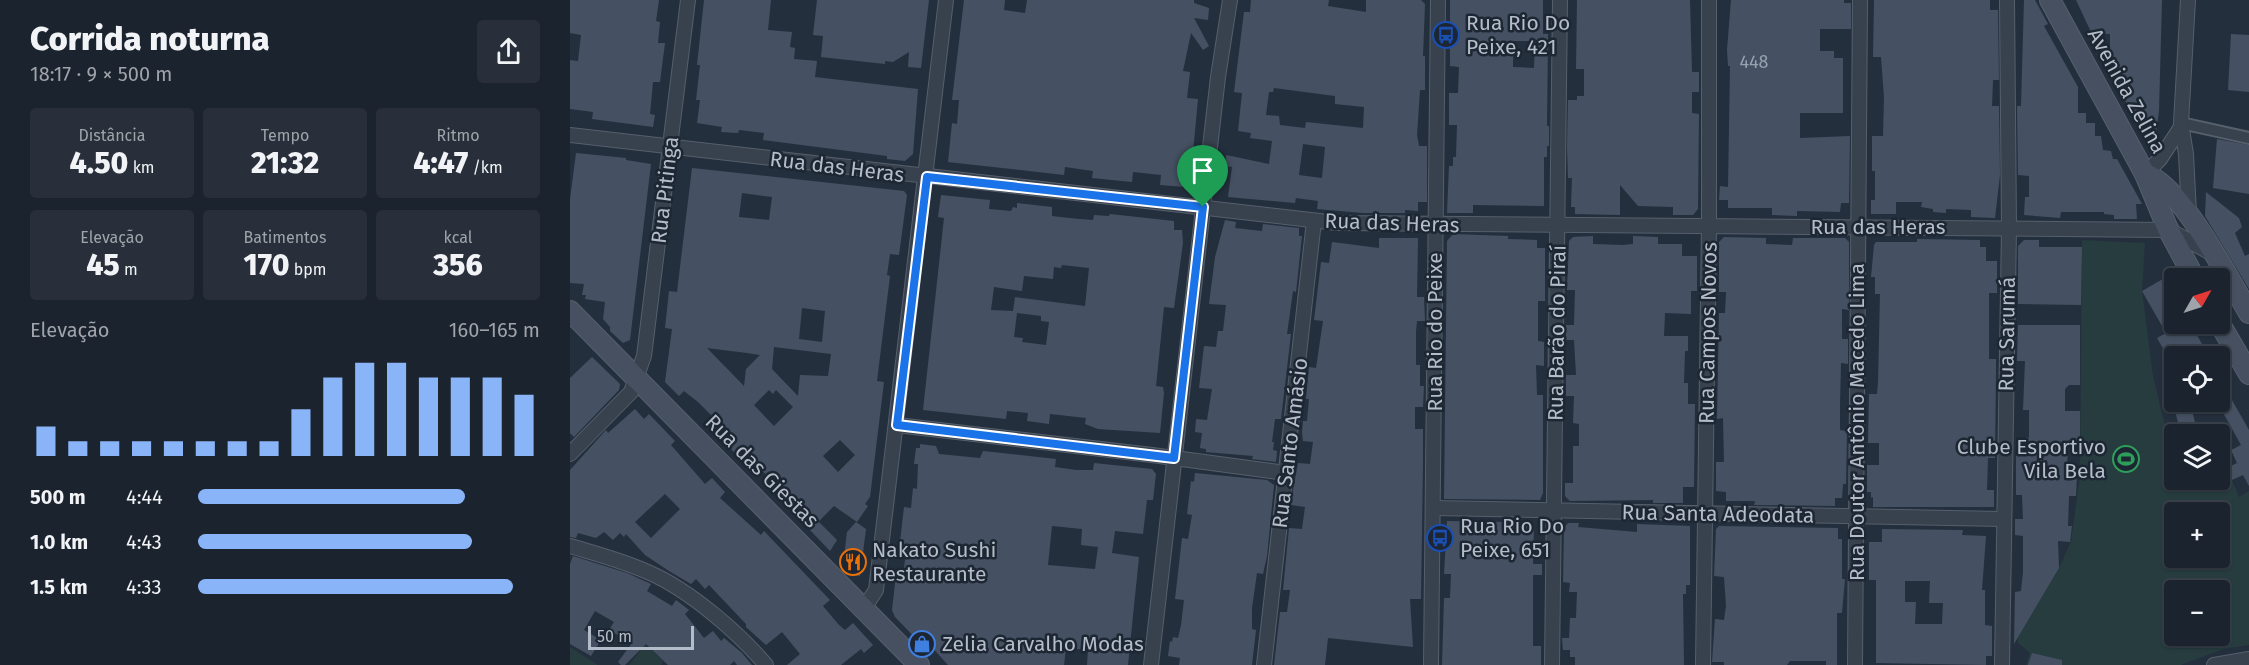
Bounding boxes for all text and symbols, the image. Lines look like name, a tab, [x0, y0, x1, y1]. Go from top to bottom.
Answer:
place label: Rua Rio Do Peixe, 421	[1466, 10, 1570, 60]
text: Corrida noturna	[30, 19, 270, 59]
button: share	[477, 20, 540, 83]
bus stop icon: Rua Rio Do Peixe, 421	[1431, 20, 1461, 50]
street label: Avenida Zelina	[2082, 24, 2172, 158]
house number: 448	[1739, 51, 1769, 73]
text: 18:17 · 9 × 500 m	[30, 62, 173, 86]
text: Distância	[79, 126, 145, 145]
text: Tempo	[261, 126, 309, 145]
text: Ritmo	[436, 126, 480, 145]
street label: Rua Pitinga	[646, 135, 684, 245]
text: 4.50	[69, 145, 128, 181]
text: 21:32	[251, 145, 319, 181]
text: 4:47	[413, 145, 468, 181]
pin	[1177, 145, 1228, 207]
street label: Rua das Heras	[768, 146, 906, 188]
icon: arrive	[1186, 154, 1219, 187]
text: km	[128, 158, 155, 177]
text: /km	[468, 158, 503, 177]
street label: Rua das Heras	[1324, 208, 1460, 238]
street label: Rua das Heras	[1810, 214, 1946, 240]
text: Elevação	[80, 228, 144, 247]
text: Batimentos	[244, 228, 326, 247]
text: kcal	[444, 228, 472, 247]
street label: Rua Campos Novos	[1693, 242, 1723, 424]
street label: Rua Barão do Piraí	[1542, 245, 1572, 421]
text: 45	[86, 247, 120, 283]
text: 170	[244, 247, 290, 283]
text: 356	[433, 247, 483, 283]
street label: Rua Rio do Peixe	[1422, 252, 1448, 412]
text: m	[120, 260, 138, 279]
text: bpm	[290, 260, 326, 279]
street label: Rua Doutor Antônio Macedo Lima	[1844, 263, 1870, 581]
north arrow	[2164, 268, 2230, 334]
map controls	[2164, 268, 2230, 646]
street label: Rua Sarumá	[1993, 277, 2021, 391]
text: Elevação	[30, 318, 109, 342]
text: 160–165 m	[449, 318, 540, 342]
button: locate	[2164, 346, 2230, 412]
street label: Rua Santo Amásio	[1267, 356, 1313, 530]
street label: Rua das Giestas	[700, 409, 824, 533]
button: layers	[2164, 424, 2230, 490]
place label: Clube Esportivo Vila Bela	[1957, 434, 2106, 484]
sports icon: Clube Esportivo Vila Bela	[2111, 444, 2141, 474]
text: 500 m	[30, 485, 86, 509]
text: 4:44	[126, 485, 163, 509]
street label: Rua Santa Adeodata	[1621, 499, 1815, 529]
button: +	[2164, 502, 2230, 568]
place label: Rua Rio Do Peixe, 651	[1460, 513, 1564, 563]
bus stop icon: Rua Rio Do Peixe, 651	[1425, 523, 1455, 553]
text: 1.0 km	[30, 530, 88, 554]
text: 4:43	[126, 530, 162, 554]
place label: Nakato Sushi Restaurante	[872, 537, 996, 587]
restaurant icon: Nakato Sushi Restaurante	[838, 547, 868, 577]
text: 1.5 km	[30, 575, 88, 599]
text: 4:33	[126, 575, 162, 599]
button: −	[2164, 580, 2230, 646]
scale bar	[588, 623, 694, 650]
text: 50 m	[597, 627, 632, 646]
shop icon: Zelia Carvalho Modas	[907, 629, 937, 659]
place label: Zelia Carvalho Modas	[942, 631, 1144, 657]

